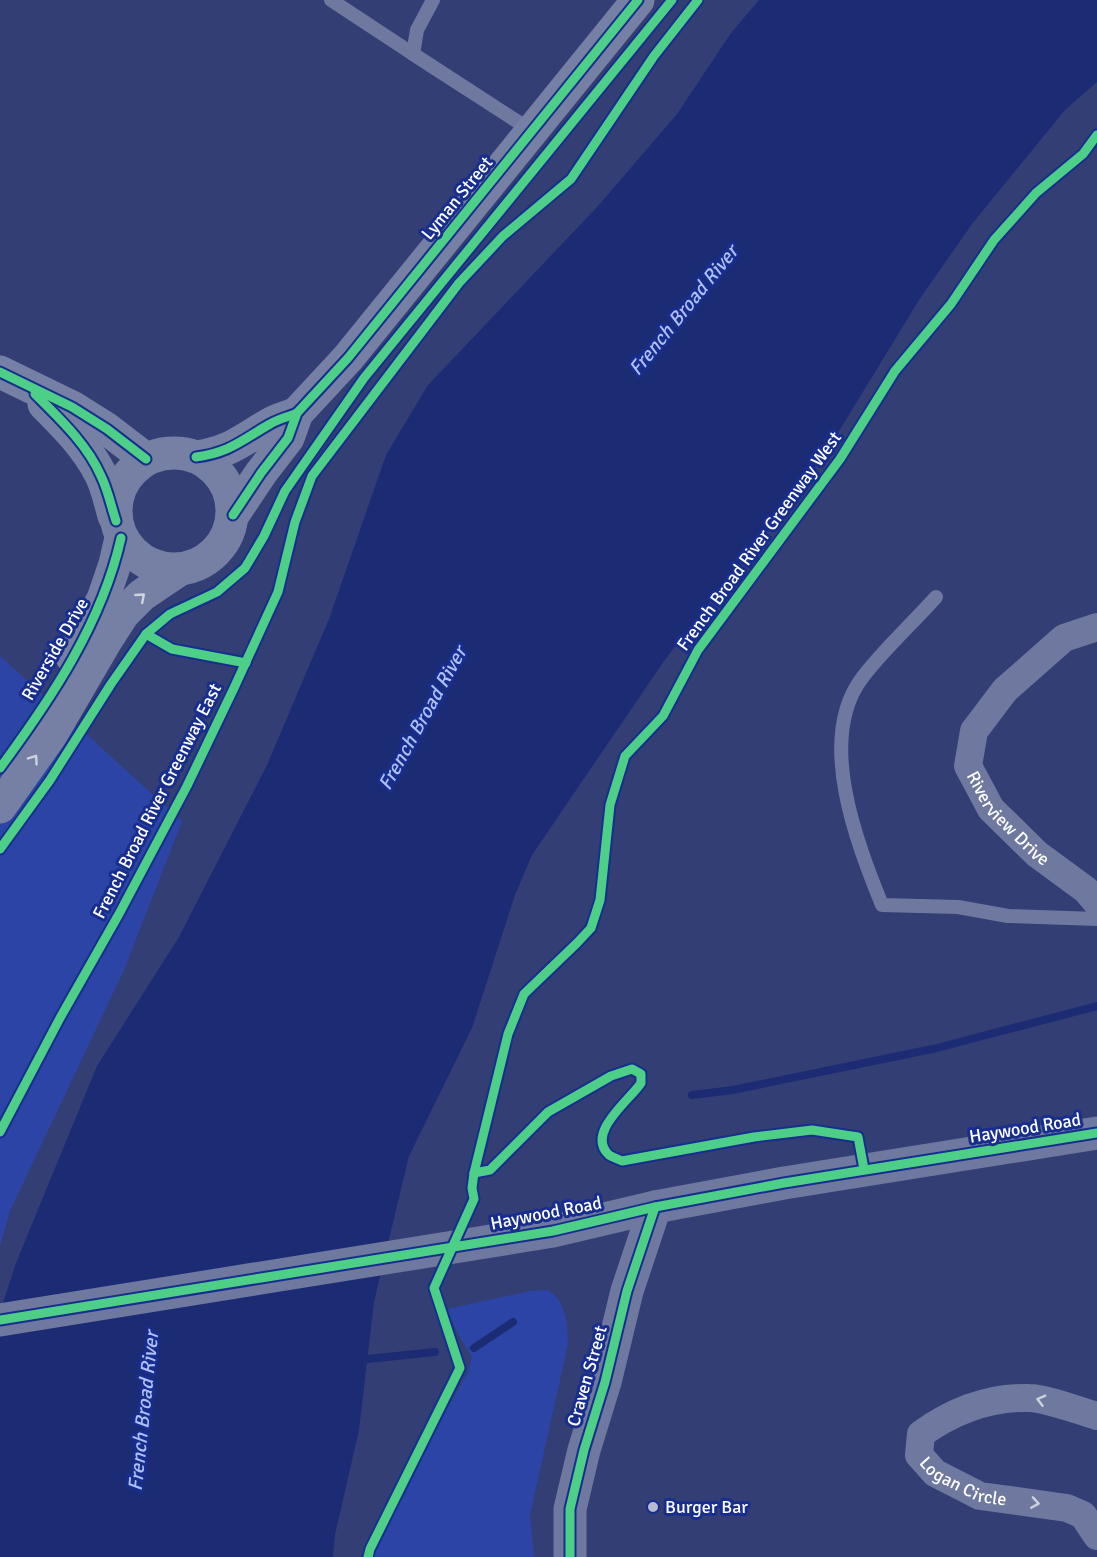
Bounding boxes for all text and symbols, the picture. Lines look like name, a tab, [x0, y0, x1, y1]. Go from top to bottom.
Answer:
street label: Lyman Street	[417, 152, 497, 244]
water label: French Broad River	[623, 238, 745, 380]
street label: French Broad River Greenway West	[672, 427, 846, 655]
one-way arrow	[134, 593, 145, 604]
street label: Riverside Drive	[17, 594, 93, 704]
water label: French Broad River	[373, 640, 474, 794]
street label: French Broad River Greenway East	[88, 680, 226, 922]
one-way arrow	[27, 755, 38, 766]
street label: Riverview Drive	[962, 767, 1054, 870]
street label: Haywood Road	[967, 1108, 1083, 1148]
street label: Haywood Road	[488, 1191, 604, 1235]
street label: Craven Street	[562, 1323, 612, 1429]
water label: French Broad River	[123, 1327, 165, 1492]
one-way arrow	[1036, 1395, 1046, 1408]
street label: Logan Circle	[915, 1452, 1008, 1511]
place label: Burger Bar	[665, 1496, 748, 1518]
one-way arrow	[1030, 1496, 1039, 1508]
marker: Burger Bar	[646, 1500, 660, 1514]

